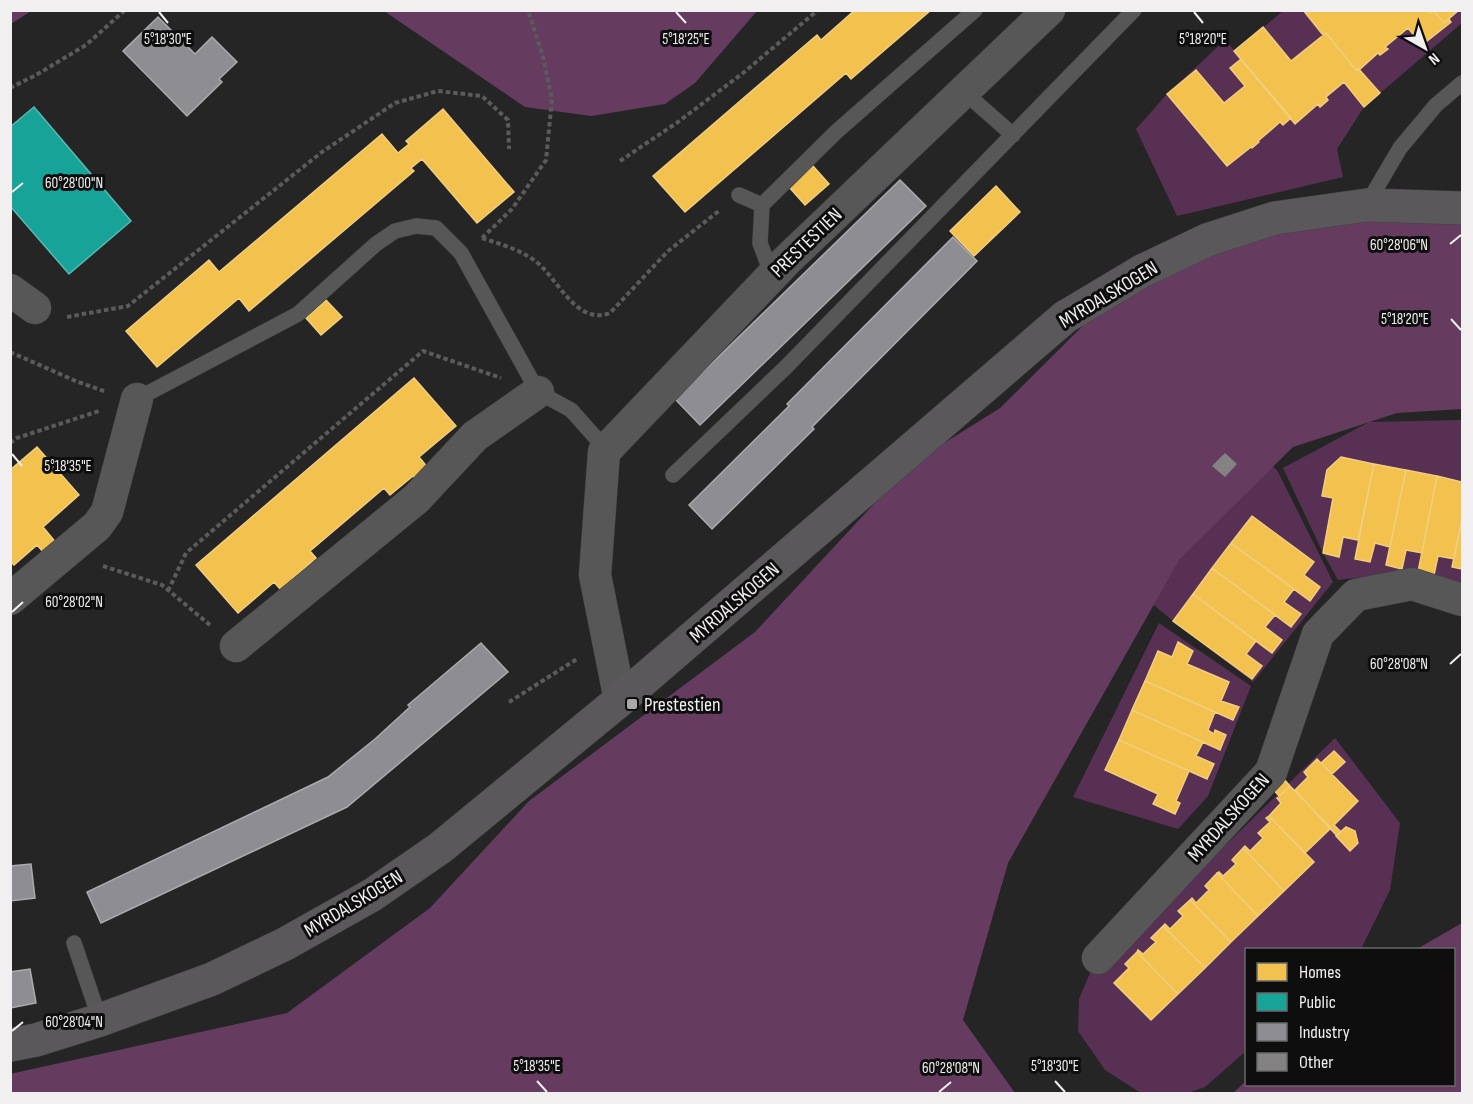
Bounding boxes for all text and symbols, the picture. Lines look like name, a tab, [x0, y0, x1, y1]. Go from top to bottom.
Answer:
north arrow	[1395, 18, 1455, 78]
text: 5°18'30"E	[144, 30, 192, 49]
text: 5°18'25"E	[662, 30, 710, 49]
text: 5°18'20"E	[1179, 30, 1227, 49]
text: N	[1424, 48, 1443, 68]
text: 60°28'00"N	[45, 174, 103, 193]
street label: PRESTESTIEN	[766, 203, 847, 283]
text: 60°28'06"N	[1370, 236, 1428, 255]
street label: MYRDALSKOGEN	[1055, 256, 1162, 334]
text: 5°18'20"E	[1381, 310, 1429, 329]
text: 5°18'35"E	[44, 457, 92, 476]
street label: MYRDALSKOGEN	[685, 557, 784, 648]
text: 60°28'02"N	[45, 593, 103, 612]
text: 60°28'08"N	[1370, 655, 1428, 674]
place label: Prestestien	[644, 693, 721, 717]
marker: Prestestien	[625, 697, 639, 711]
street label: MYRDALSKOGEN	[1183, 769, 1275, 867]
street label: MYRDALSKOGEN	[300, 865, 407, 943]
legend	[1245, 948, 1455, 1086]
text: Homes	[1299, 962, 1341, 983]
text: Public	[1299, 992, 1336, 1013]
text: 60°28'04"N	[45, 1013, 103, 1032]
text: Industry	[1299, 1022, 1350, 1043]
text: Other	[1299, 1052, 1333, 1073]
text: 5°18'35"E	[513, 1057, 561, 1076]
text: 5°18'30"E	[1031, 1057, 1079, 1076]
text: 60°28'08"N	[922, 1059, 980, 1078]

